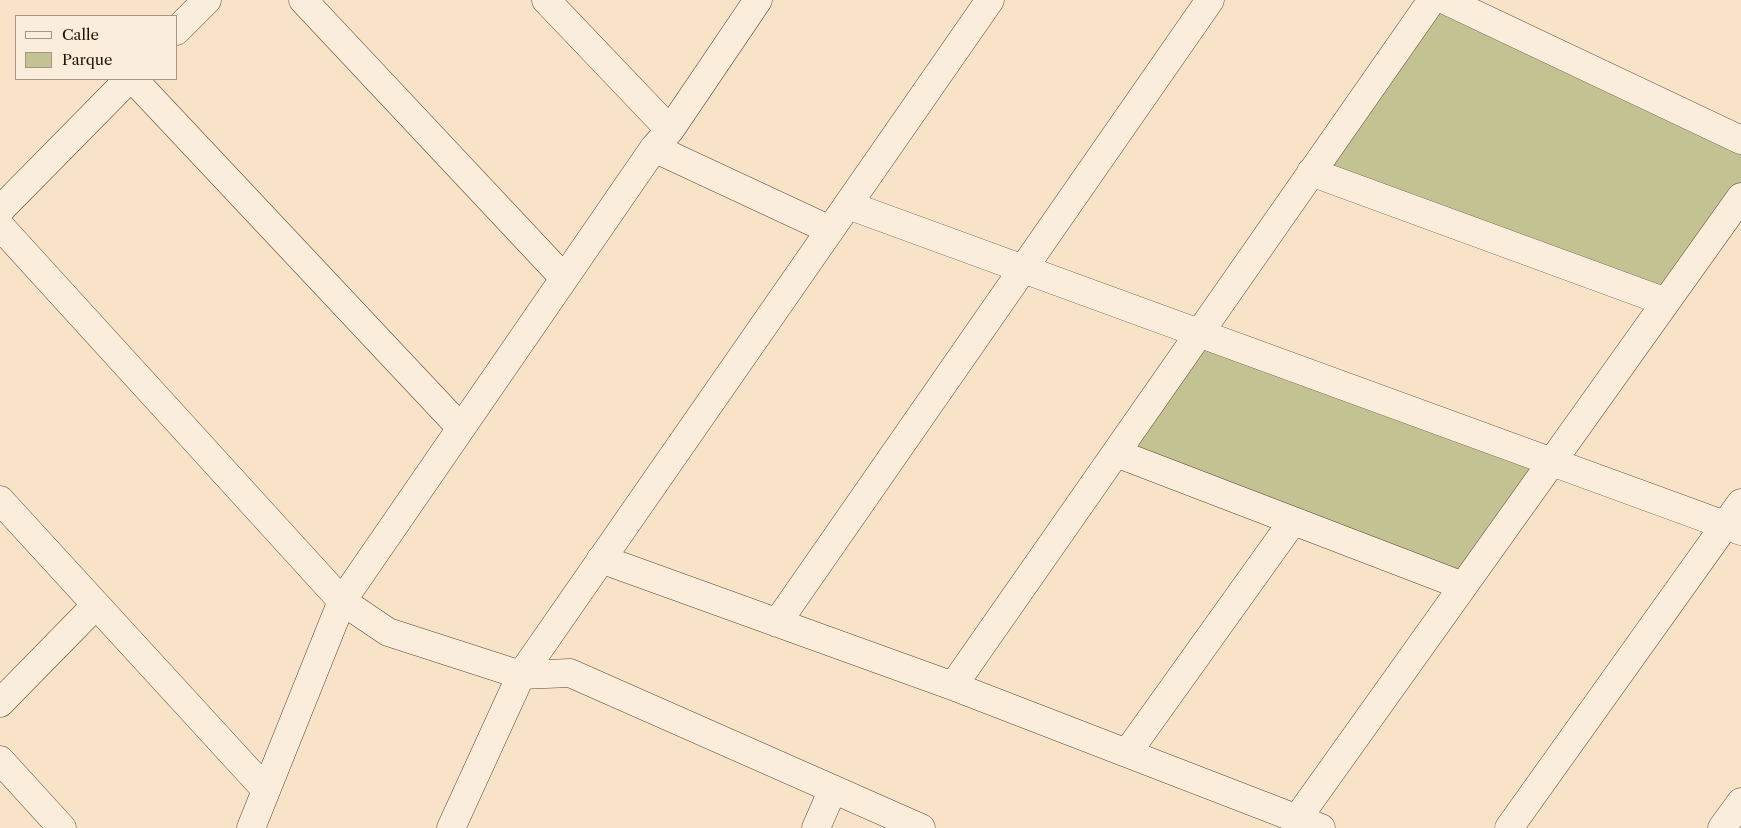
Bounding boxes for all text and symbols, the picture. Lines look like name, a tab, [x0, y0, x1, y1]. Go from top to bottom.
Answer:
legend	[15, 15, 178, 80]
text: Calle	[62, 25, 99, 44]
text: Parque	[62, 50, 112, 69]

